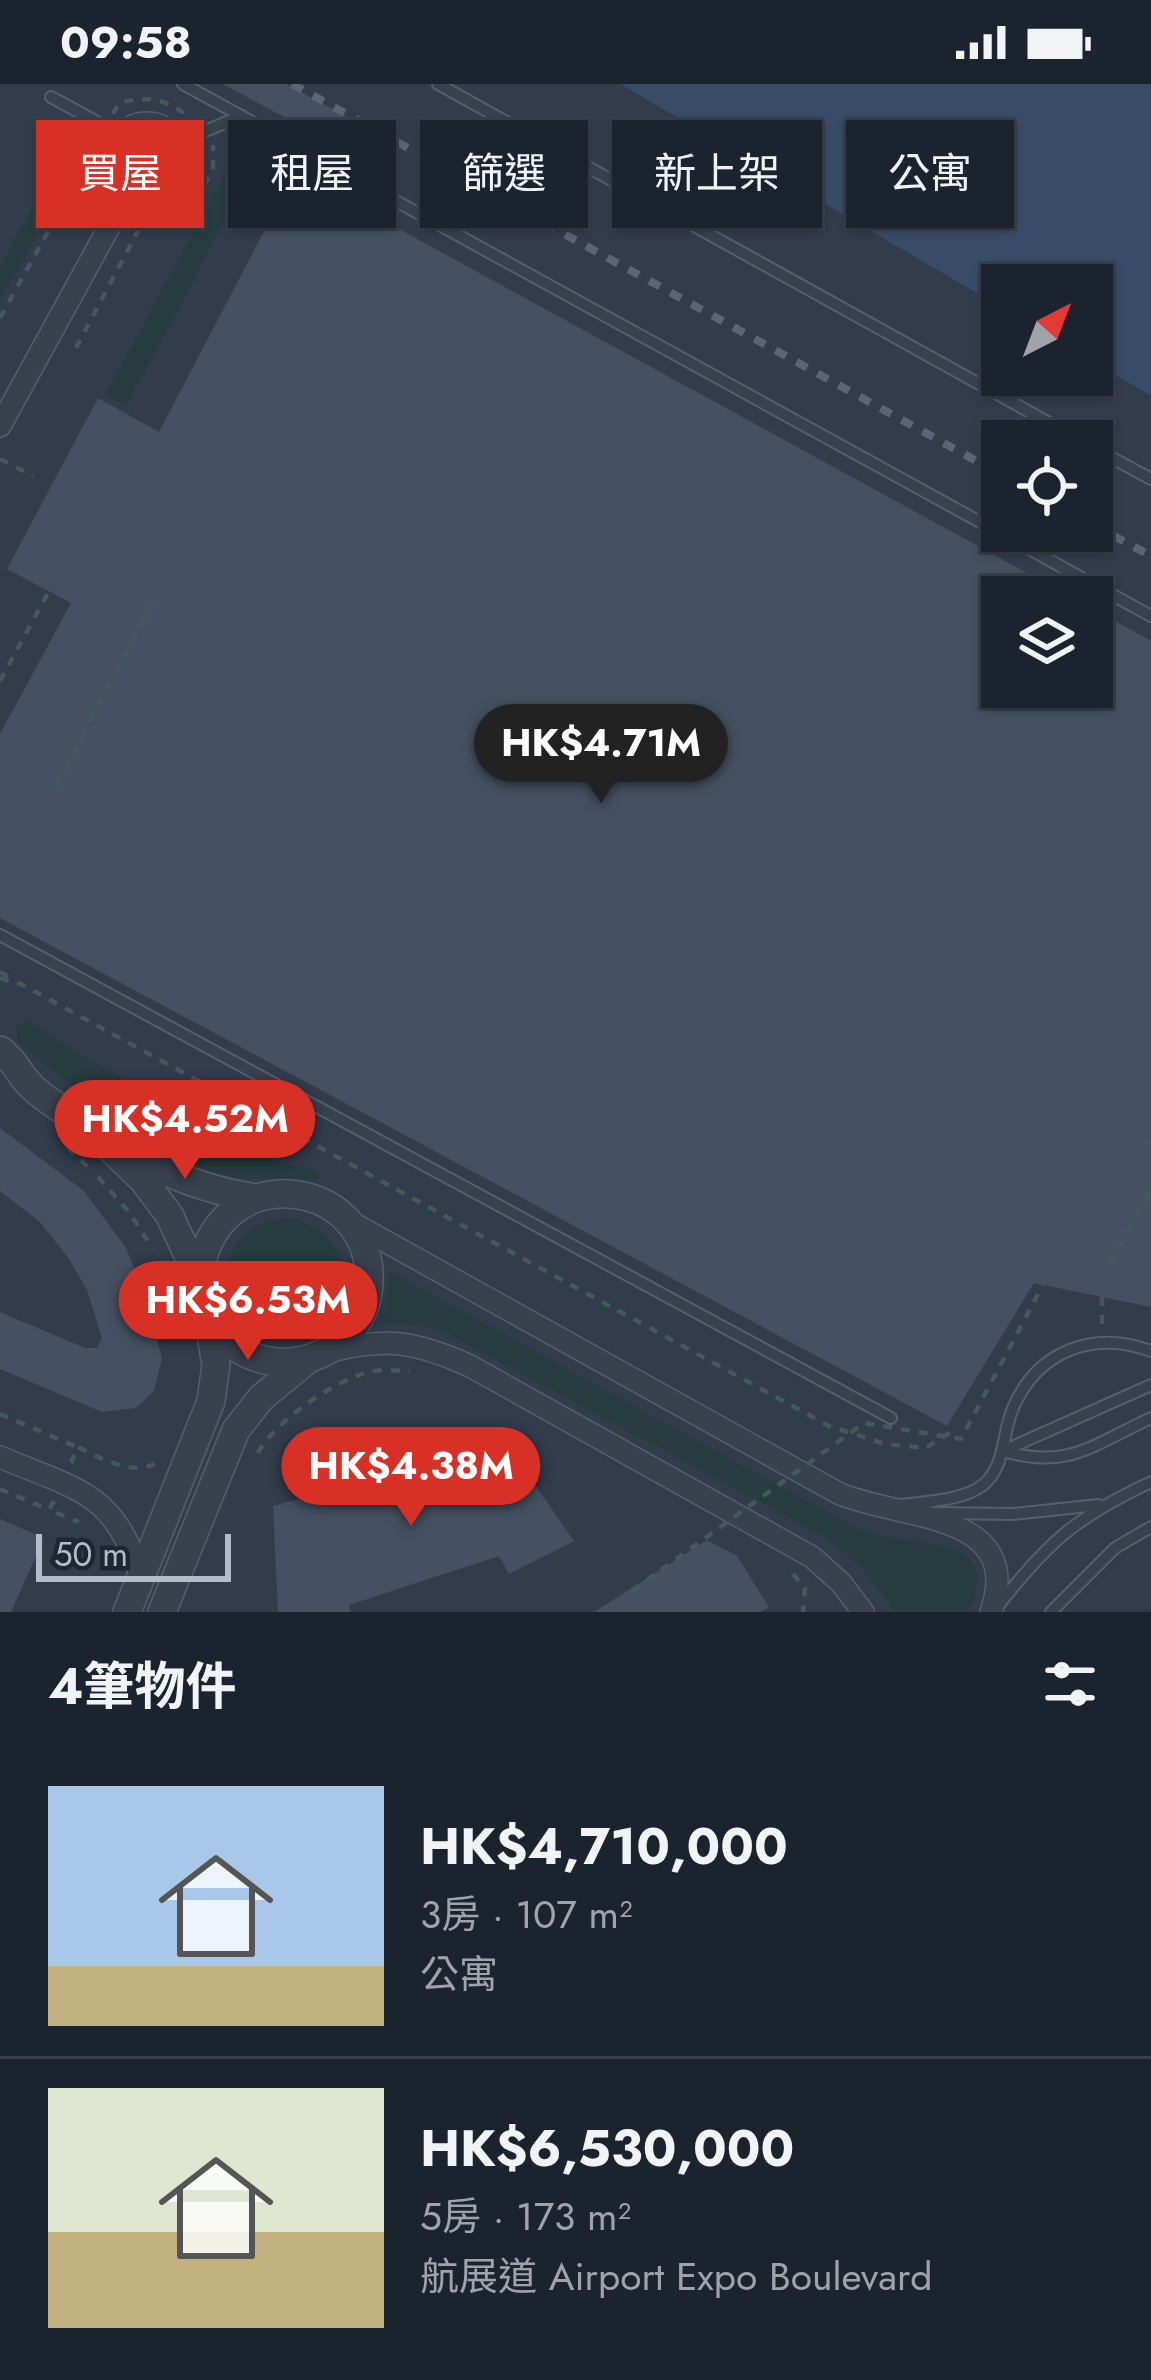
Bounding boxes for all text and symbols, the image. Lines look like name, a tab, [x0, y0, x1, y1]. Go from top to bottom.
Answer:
text: 09:58	[60, 10, 192, 75]
chip: 買屋	[36, 120, 204, 228]
chip: 租屋	[228, 120, 396, 228]
chip: 篩選	[420, 120, 588, 228]
chip: 新上架	[612, 120, 822, 228]
chip: 公寓	[846, 120, 1014, 228]
north arrow	[981, 264, 1113, 396]
map controls	[981, 264, 1113, 708]
button: locate	[981, 420, 1113, 552]
button: layers	[981, 576, 1113, 708]
pin: HK$4.71M	[477, 704, 725, 806]
text: HK$4.71M	[501, 714, 701, 771]
pin: HK$4.52M	[61, 1080, 309, 1182]
text: HK$4.52M	[81, 1090, 289, 1147]
pin: HK$6.53M	[124, 1261, 372, 1363]
text: HK$6.53M	[146, 1271, 350, 1328]
pin: HK$4.38M	[287, 1427, 535, 1529]
text: HK$4.38M	[308, 1437, 514, 1494]
scale bar	[36, 1528, 231, 1581]
text: 50 m	[54, 1531, 128, 1578]
text: 4筆物件	[48, 1649, 237, 1723]
icon: filters	[1037, 1651, 1103, 1717]
text: HK$4,710,000	[420, 1809, 788, 1883]
icon: home	[144, 1834, 288, 1978]
text: 3房 · 107 m²	[420, 1886, 632, 1943]
text: 公寓	[420, 1946, 498, 2003]
text: HK$6,530,000	[420, 2111, 794, 2185]
icon: home	[144, 2136, 288, 2280]
text: 5房 · 173 m²	[420, 2188, 631, 2245]
text: 航展道 Airport Expo Boulevard	[420, 2248, 933, 2305]

